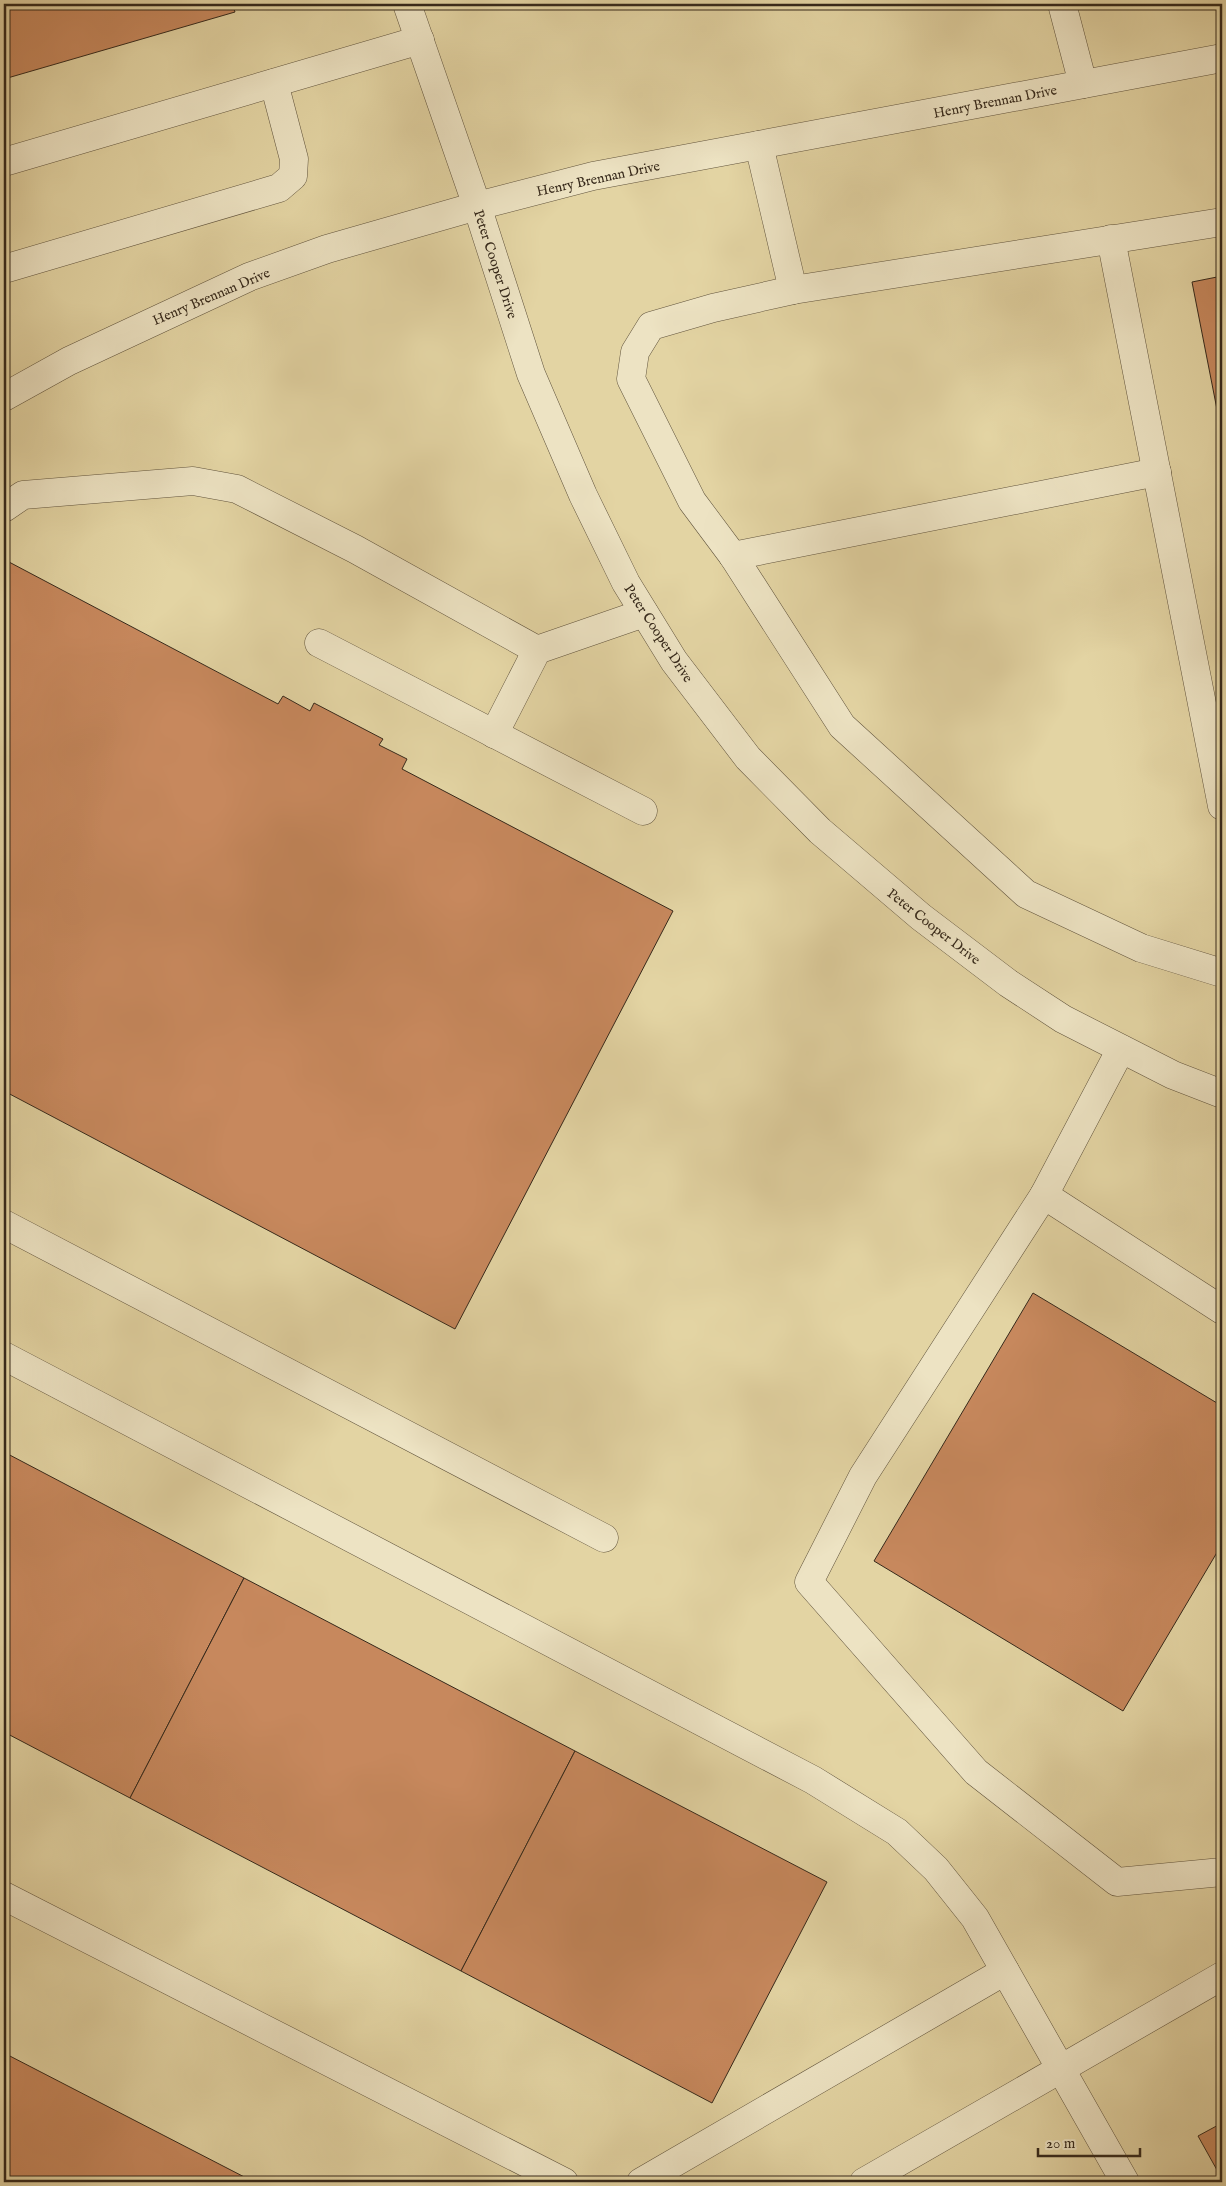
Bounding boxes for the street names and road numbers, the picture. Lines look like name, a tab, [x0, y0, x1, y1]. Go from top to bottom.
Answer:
street label: Henry Brennan Drive	[932, 81, 1059, 123]
street label: Henry Brennan Drive	[535, 157, 662, 201]
street label: Peter Cooper Drive	[469, 207, 521, 322]
street label: Henry Brennan Drive	[150, 264, 273, 330]
street label: Peter Cooper Drive	[620, 581, 697, 687]
street label: Peter Cooper Drive	[883, 885, 984, 969]

